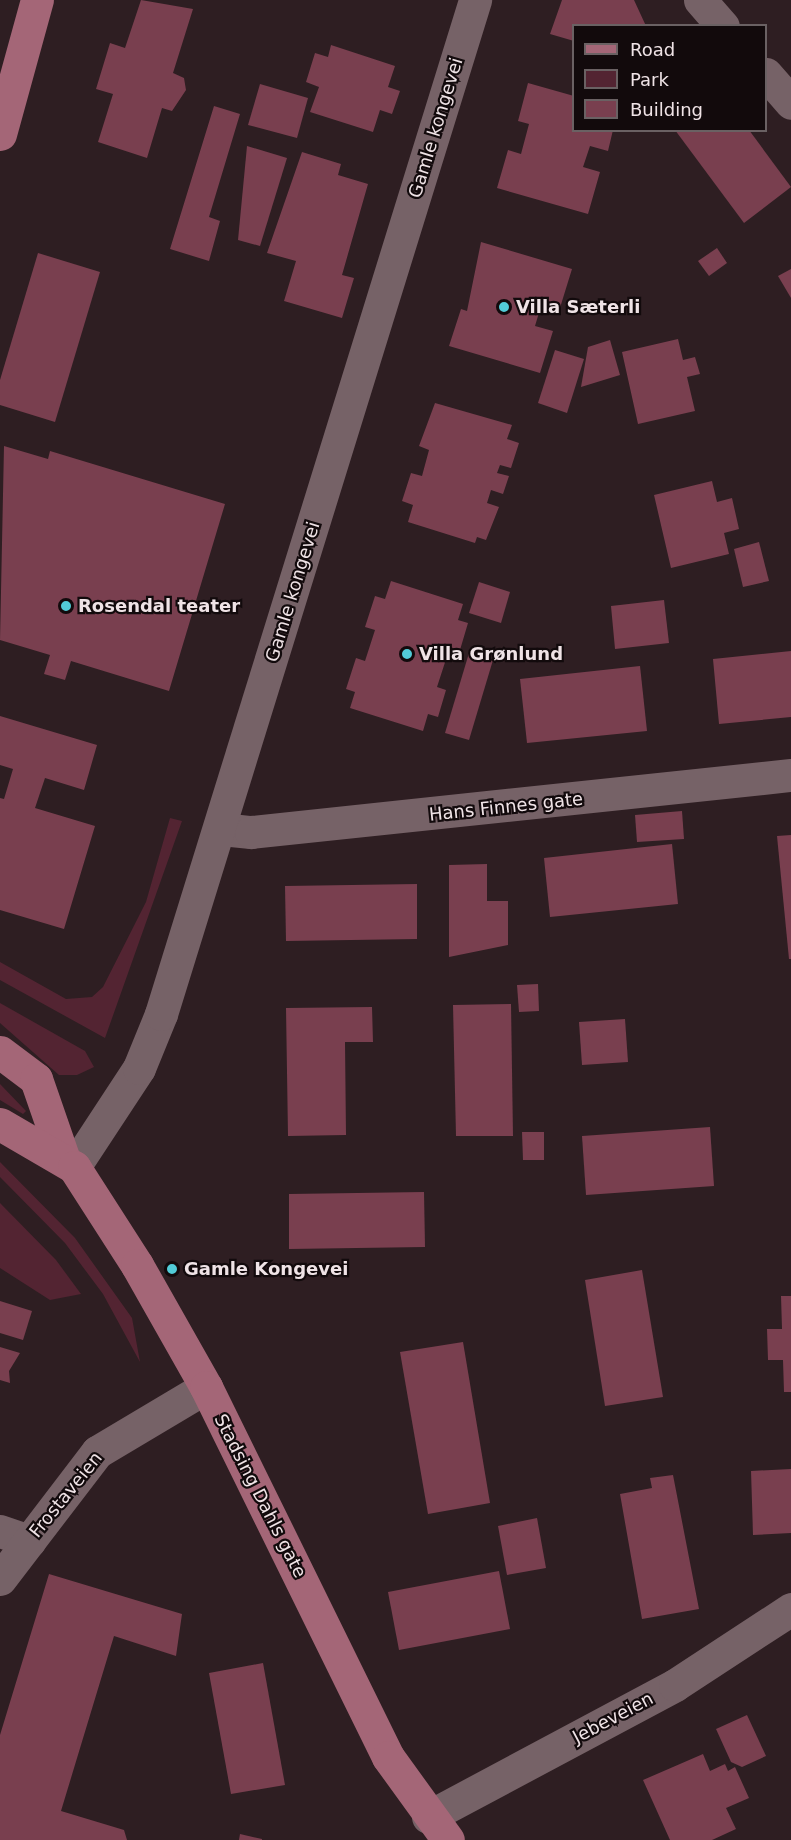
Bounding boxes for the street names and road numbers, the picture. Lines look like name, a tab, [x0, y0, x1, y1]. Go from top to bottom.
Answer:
street label: Gamle kongevei	[404, 55, 468, 201]
street label: Gamle kongevei	[261, 519, 325, 665]
street label: Hans Finnes gate	[428, 788, 584, 826]
street label: Stadsing Dahls gate	[209, 1411, 311, 1581]
street label: Frostaveien	[25, 1448, 107, 1542]
street label: Jebeveien	[569, 1688, 657, 1748]

